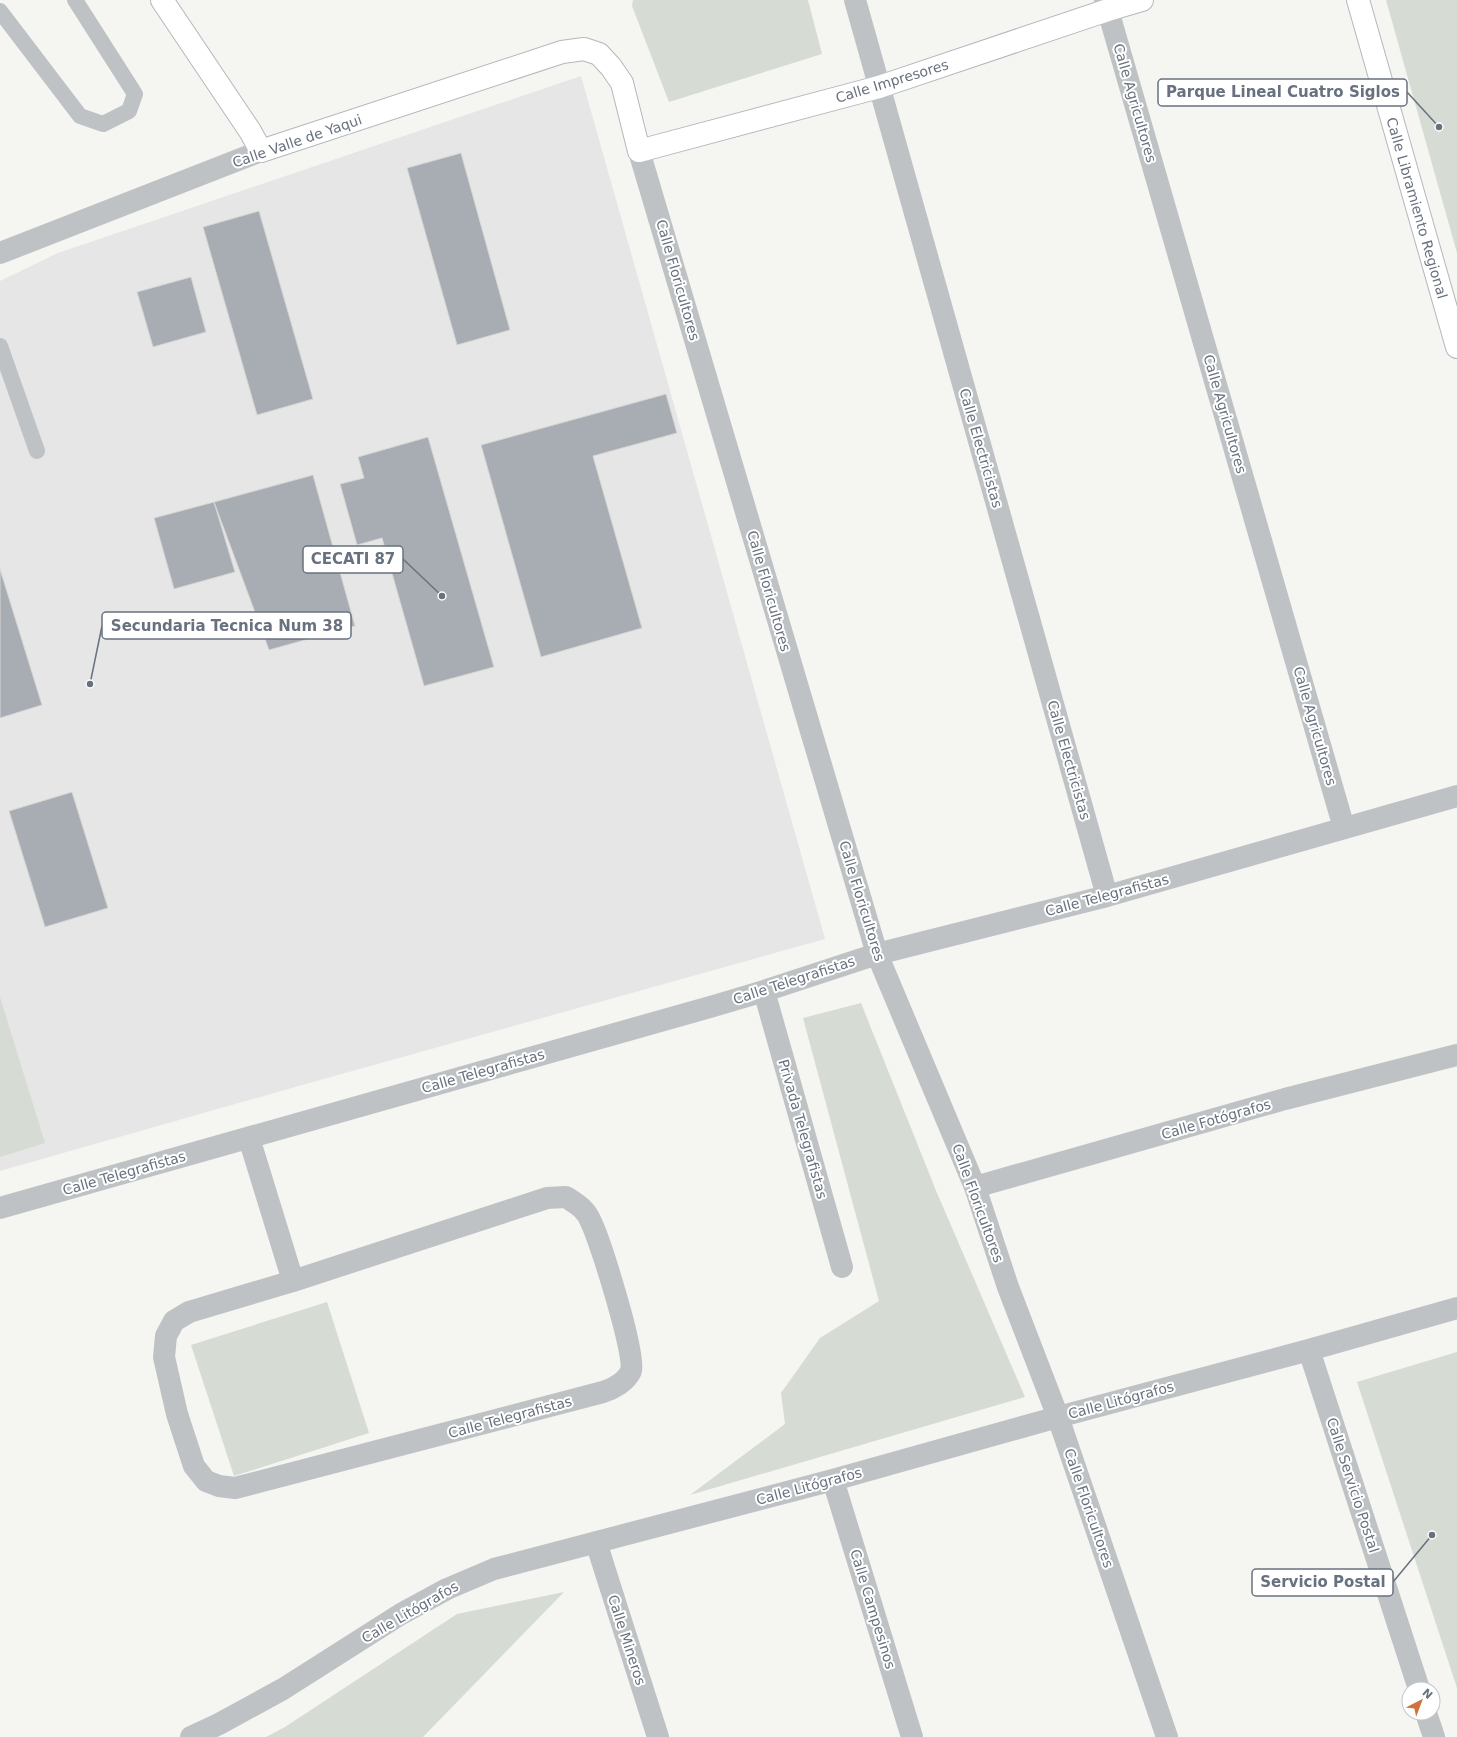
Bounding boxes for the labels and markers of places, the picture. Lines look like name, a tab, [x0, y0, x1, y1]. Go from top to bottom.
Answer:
callout: Parque Lineal Cuatro Siglos	[1158, 79, 1407, 106]
callout: CECATI 87	[303, 546, 403, 573]
callout: Secundaria Tecnica Num 38	[102, 612, 351, 639]
callout: Servicio Postal	[1252, 1569, 1393, 1596]

